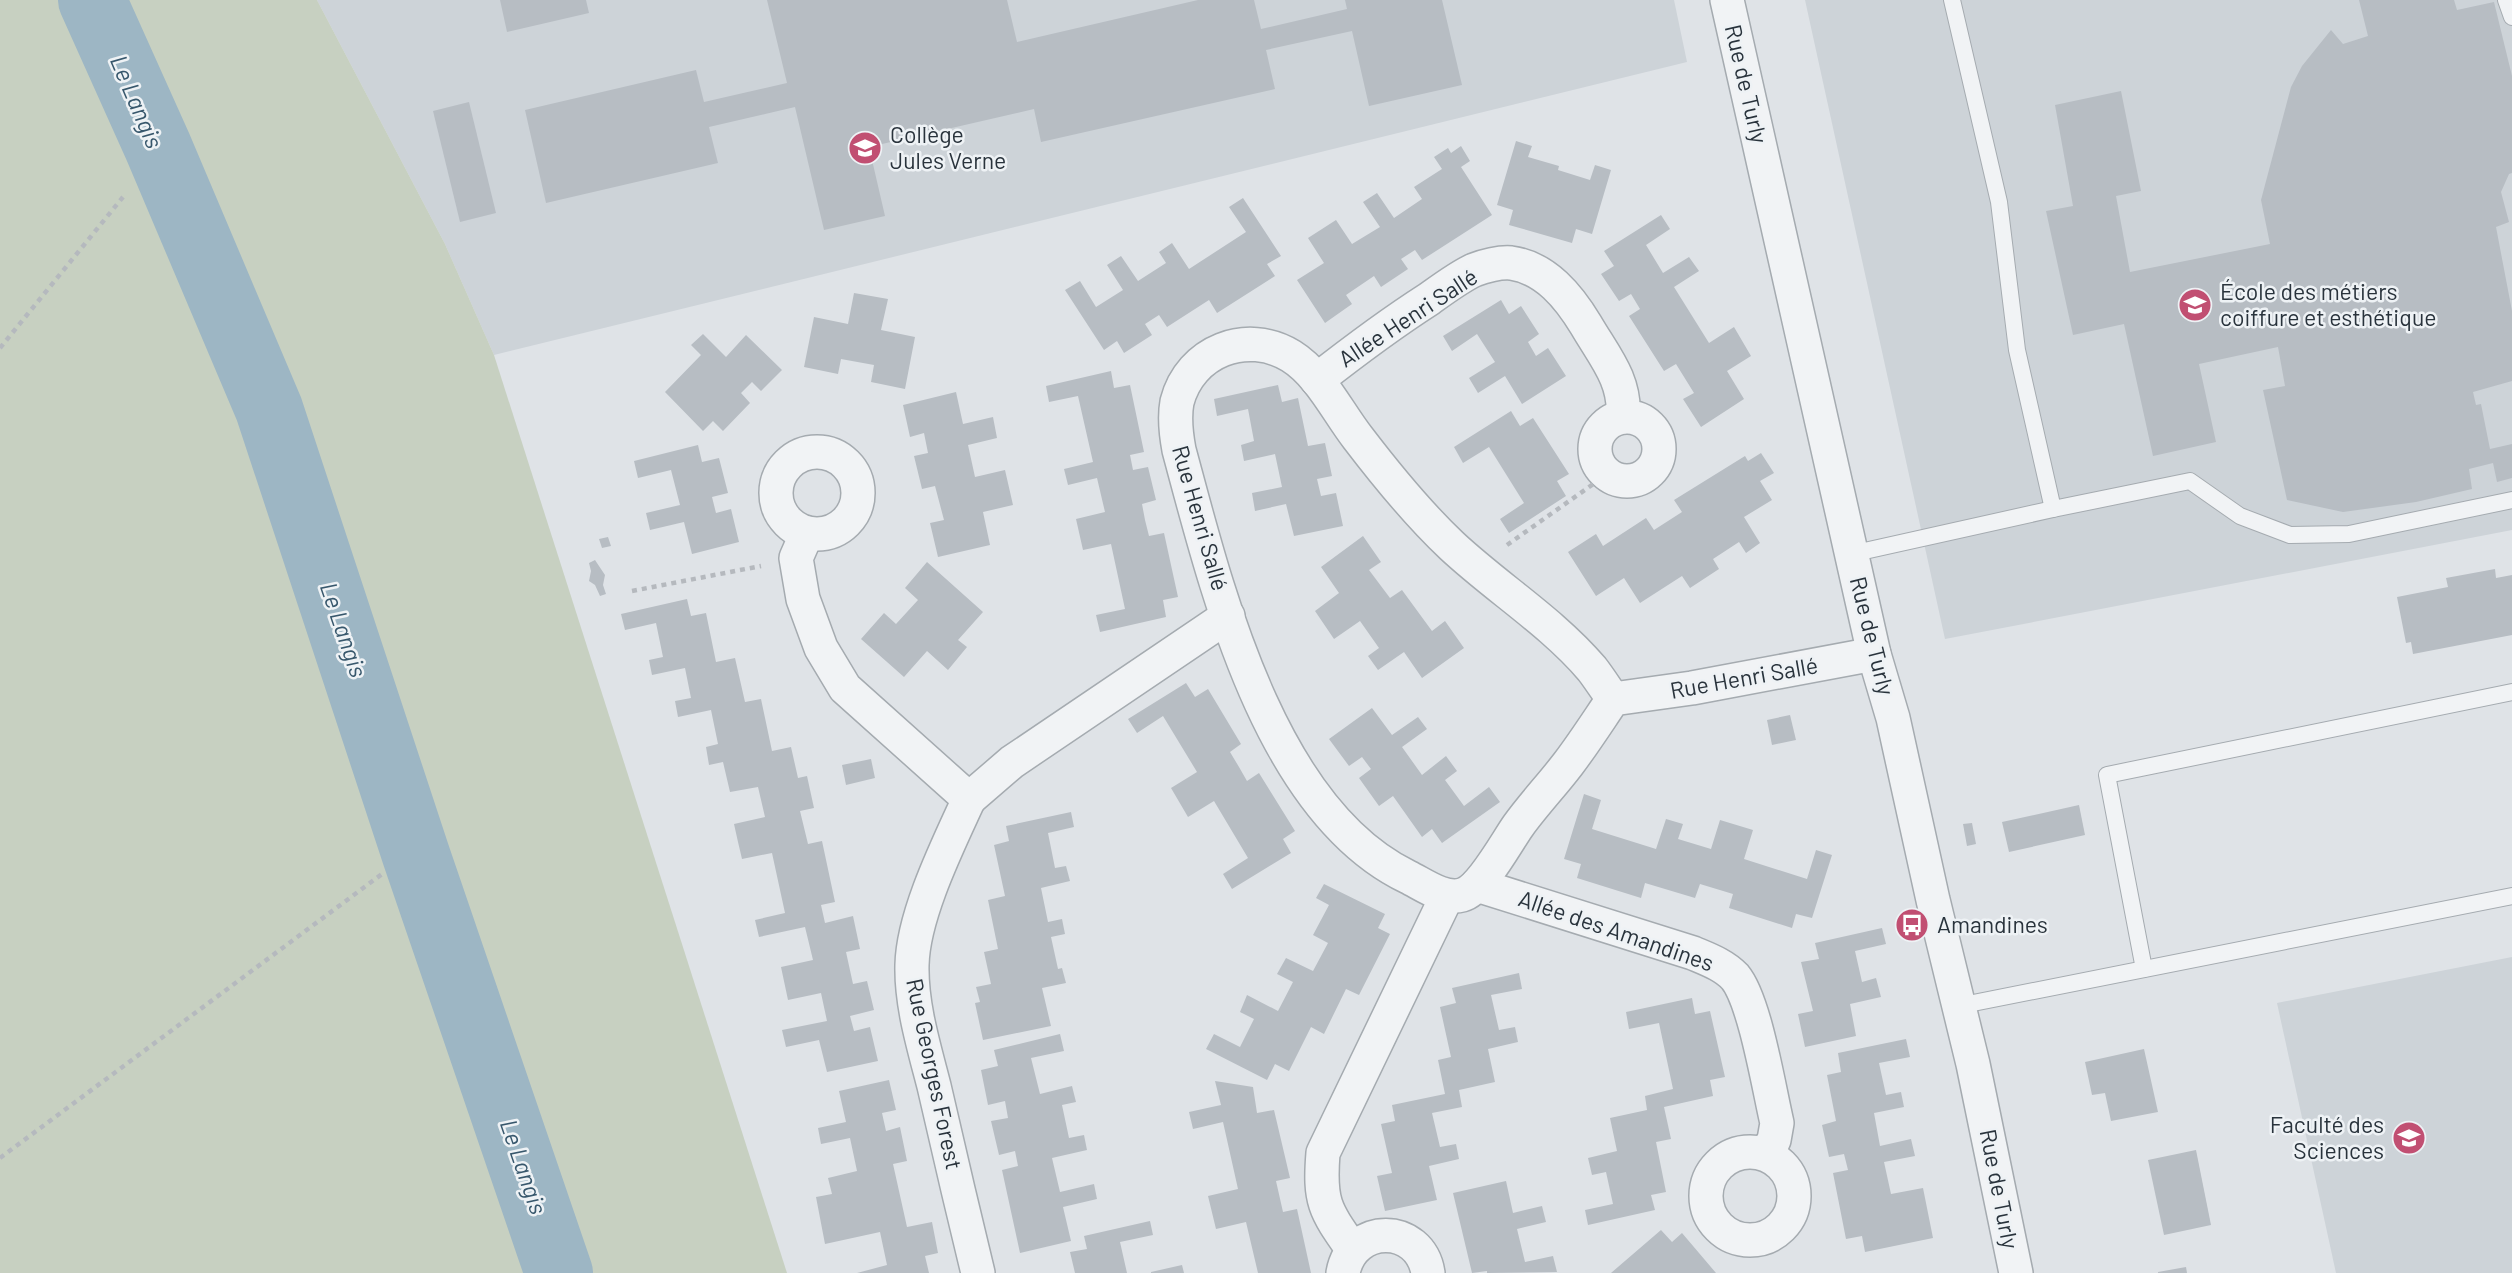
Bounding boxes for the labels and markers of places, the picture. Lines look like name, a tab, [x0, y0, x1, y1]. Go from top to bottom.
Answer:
place label: Collège Jules Verne	[890, 120, 1006, 174]
school or university icon: Collège Jules Verne	[846, 129, 884, 167]
place label: École des métiers coiffure et esthétique	[2220, 277, 2437, 331]
school or university icon: École des métiers coiffure et esthétique	[2176, 286, 2214, 324]
bus stop icon: Amandines	[1893, 906, 1931, 944]
place label: Amandines	[1937, 910, 2048, 938]
place label: Faculté des Sciences	[2270, 1110, 2384, 1164]
school or university icon: Faculté des Sciences	[2390, 1119, 2428, 1157]

